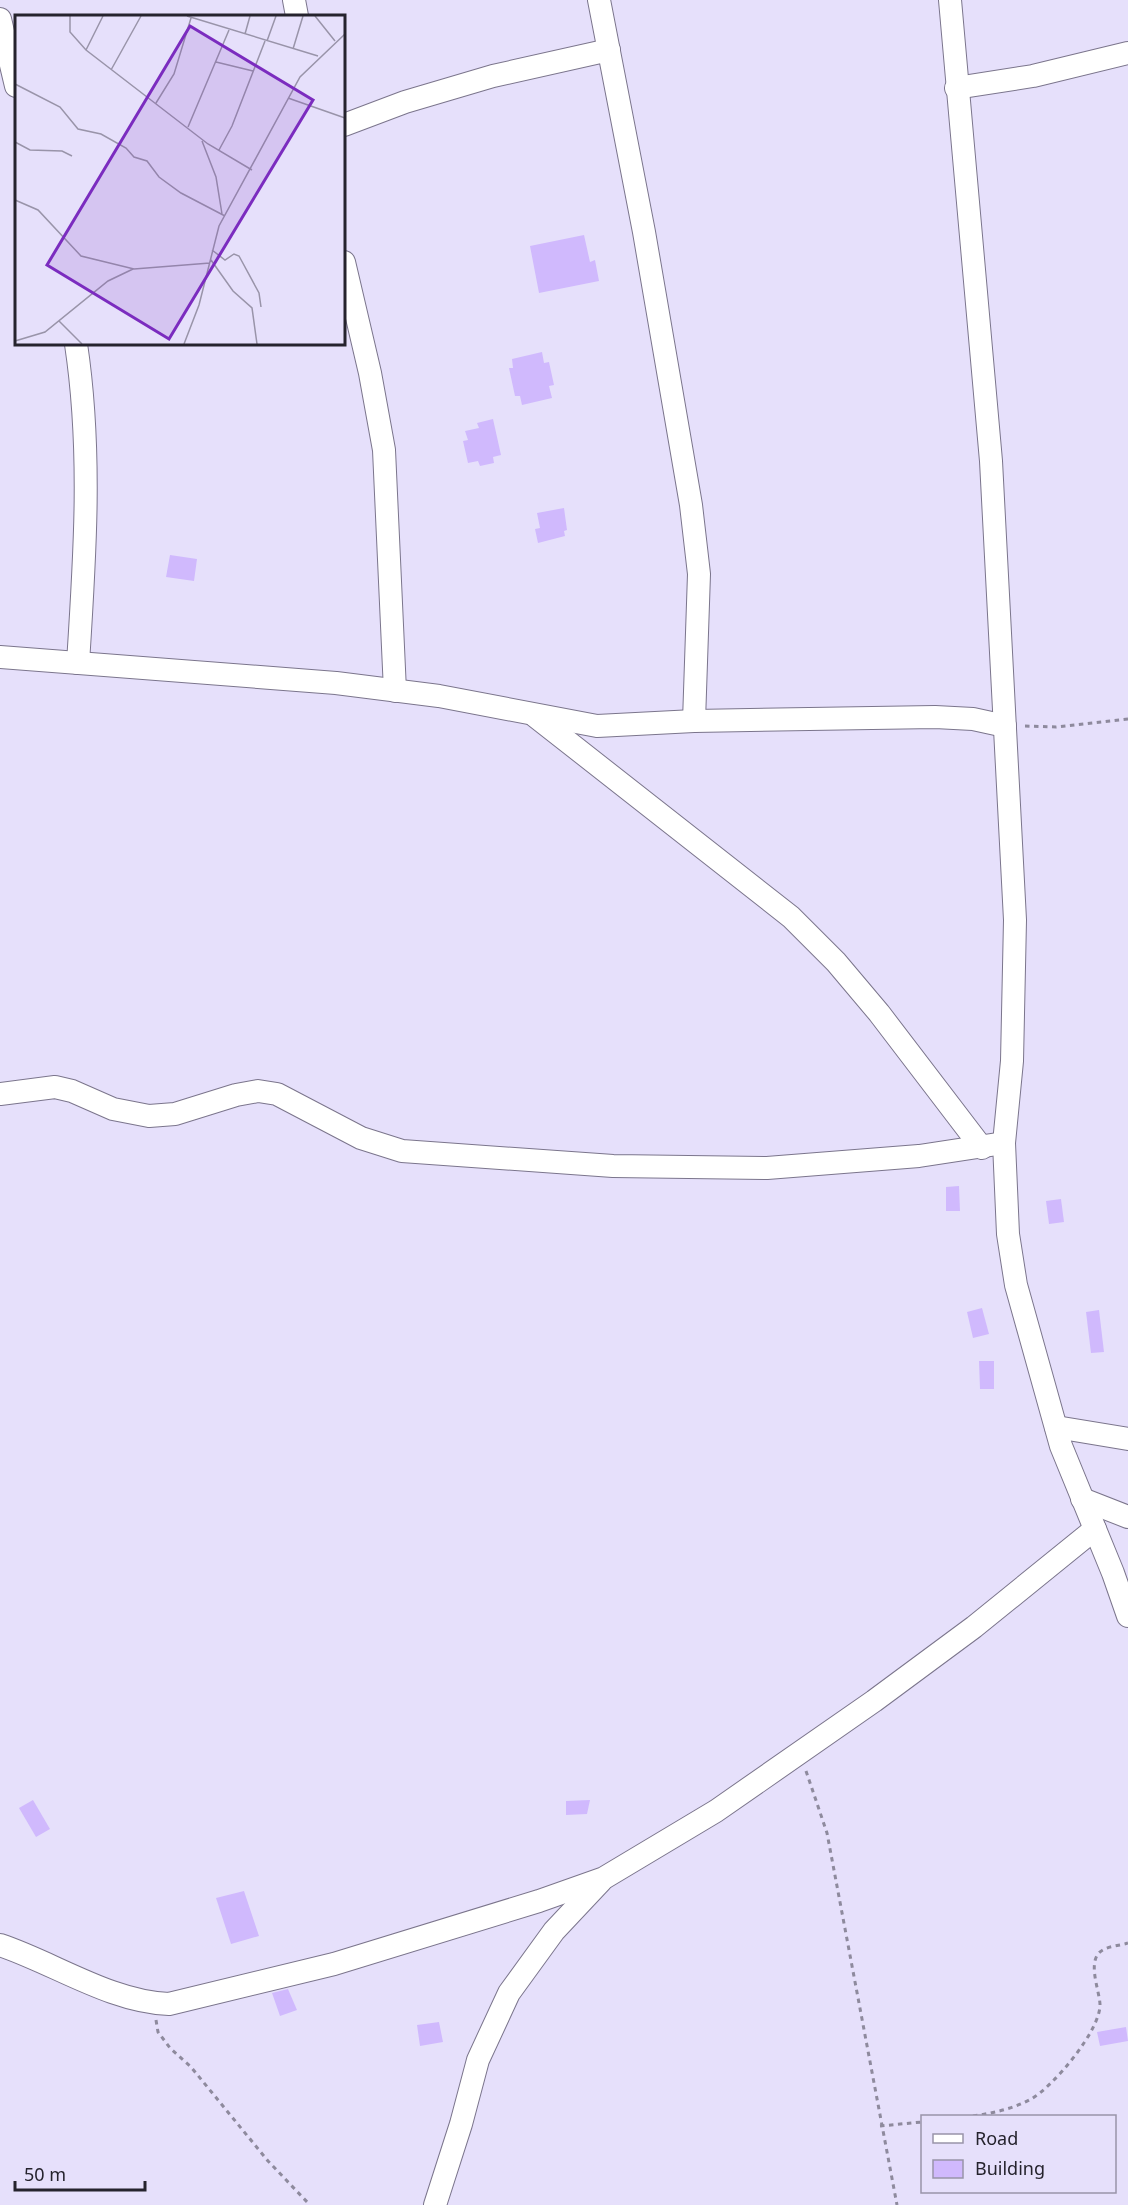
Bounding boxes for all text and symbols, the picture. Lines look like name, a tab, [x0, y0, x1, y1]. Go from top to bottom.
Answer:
inset map	[15, 15, 345, 345]
legend	[921, 2115, 1116, 2193]
text: Road	[975, 2126, 1018, 2150]
scale bar	[15, 2154, 146, 2192]
text: Building	[975, 2156, 1045, 2180]
text: 50 m	[24, 2162, 66, 2186]

